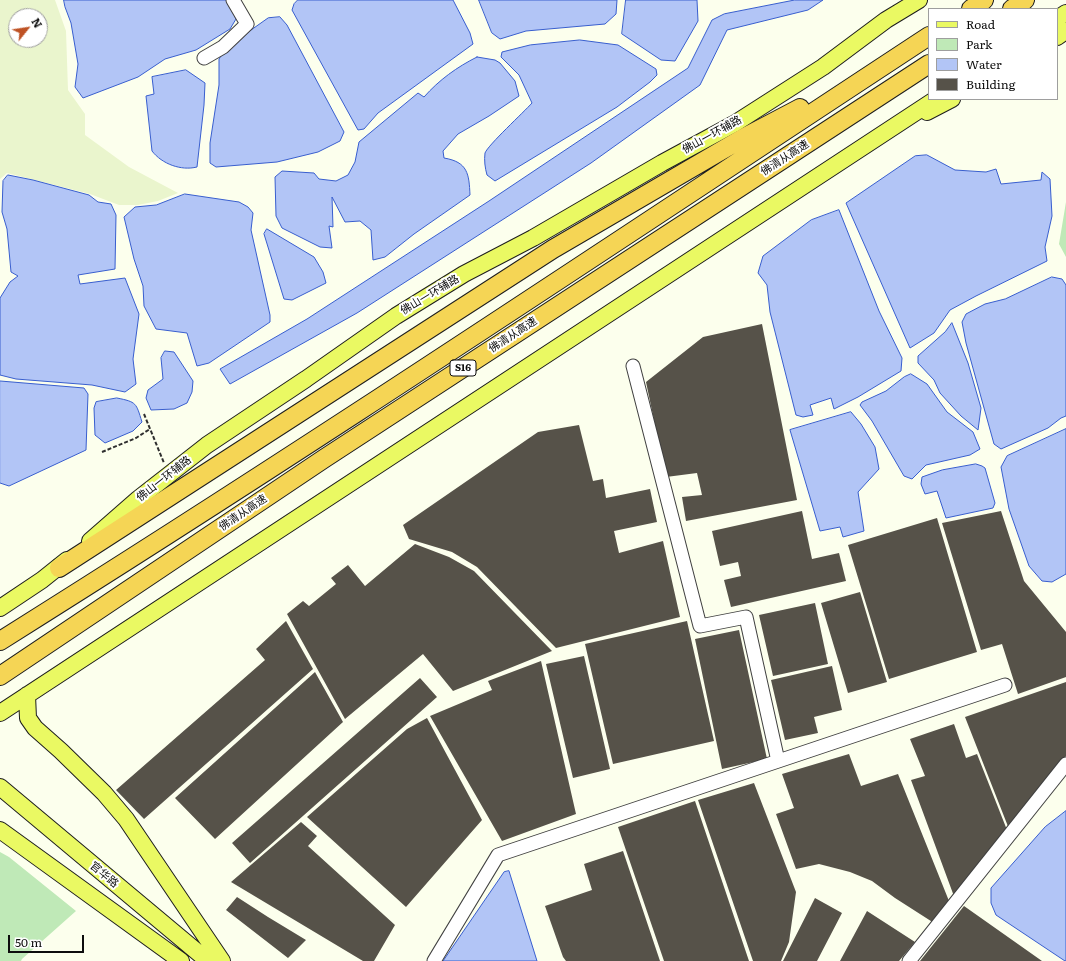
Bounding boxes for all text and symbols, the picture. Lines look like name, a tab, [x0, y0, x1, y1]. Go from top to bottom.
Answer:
north arrow	[8, 8, 48, 48]
legend	[928, 8, 1058, 100]
text: N	[28, 14, 47, 30]
text: Road	[966, 15, 995, 33]
text: Park	[966, 35, 992, 53]
text: Water	[966, 55, 1002, 73]
text: Building	[966, 75, 1015, 93]
street label: 佛山一环辅路	[680, 113, 744, 157]
street label: 佛清从高速	[758, 137, 812, 179]
street label: 佛山一环辅路	[398, 272, 462, 318]
street label: 佛清从高速	[486, 314, 540, 356]
road number: S16	[450, 360, 476, 376]
street label: 佛山一环辅路	[134, 453, 194, 505]
street label: 佛清从高速	[217, 492, 269, 534]
street label: 官华路	[87, 859, 121, 891]
scale bar	[10, 927, 86, 953]
text: 50 m	[15, 933, 42, 951]

